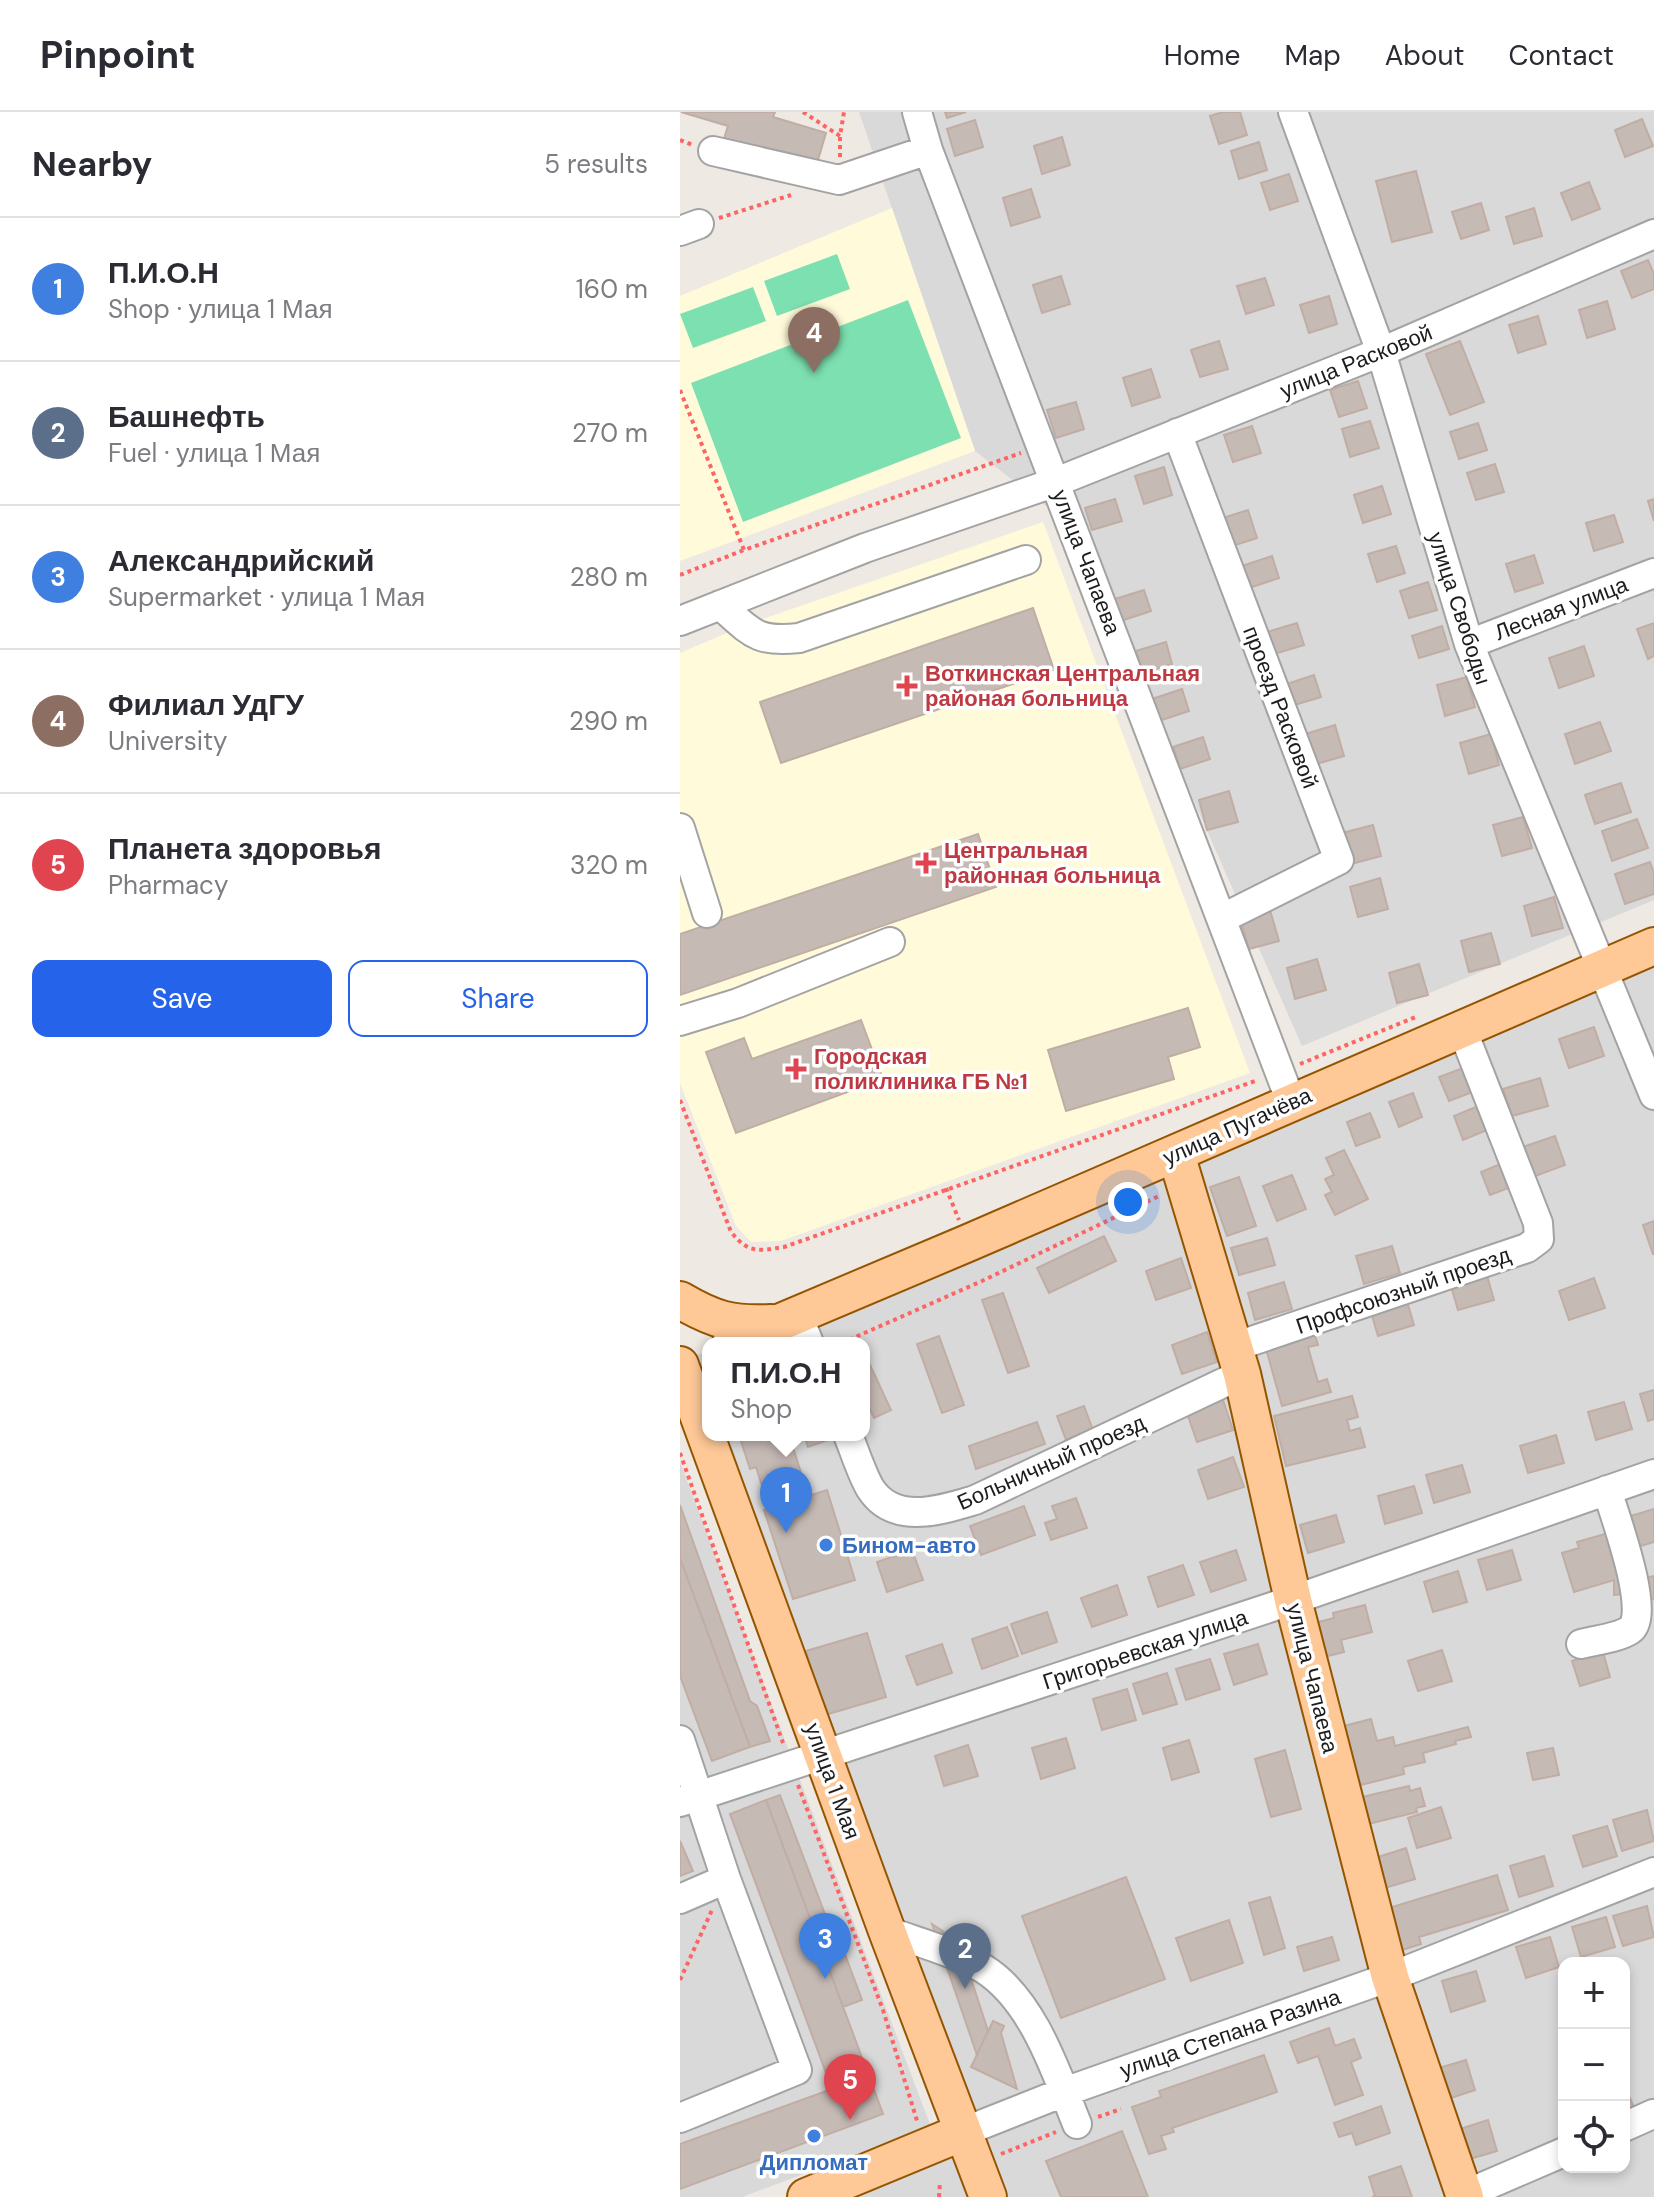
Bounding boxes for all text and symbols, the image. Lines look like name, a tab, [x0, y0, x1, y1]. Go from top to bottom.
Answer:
text: Pinpoint	[40, 30, 196, 80]
text: Home	[1164, 37, 1240, 74]
text: Map	[1284, 37, 1341, 74]
text: About	[1385, 37, 1464, 74]
text: Contact	[1508, 37, 1614, 74]
text: Nearby	[32, 142, 152, 187]
text: 5 results	[544, 147, 648, 181]
text: П.И.О.Н	[108, 253, 219, 292]
text: 1	[53, 272, 63, 306]
text: 160 m	[576, 272, 648, 306]
text: Shop · улица 1 Мая	[108, 292, 333, 326]
pin: 4	[788, 307, 840, 373]
street label: улица Расковой	[1276, 318, 1437, 405]
text: Башнефть	[108, 397, 265, 436]
text: 2	[50, 416, 66, 450]
text: 270 m	[572, 416, 648, 450]
text: Fuel · улица 1 Мая	[108, 436, 320, 470]
street label: улица Чапаева	[1046, 485, 1128, 640]
street label: улица Свободы	[1421, 528, 1498, 688]
text: Александрийский	[108, 541, 374, 580]
text: 3	[50, 560, 66, 594]
text: 280 m	[570, 560, 648, 594]
street label: Лесная улица	[1490, 570, 1633, 647]
text: Supermarket · улица 1 Мая	[108, 580, 425, 614]
street label: проезд Расковой	[1236, 622, 1325, 793]
place label: Воткинская Центральная районая больница	[925, 659, 1200, 713]
marker: Воткинская Центральная районая больница	[896, 675, 918, 697]
text: Филиал УдГУ	[108, 685, 304, 724]
text: 4	[50, 704, 66, 738]
text: 290 m	[569, 704, 648, 738]
text: University	[108, 724, 228, 758]
text: Планета здоровья	[108, 829, 381, 868]
place label: Центральная районная больница	[944, 836, 1161, 890]
text: 5	[50, 848, 66, 882]
text: 320 m	[570, 848, 648, 882]
marker: Центральная районная больница	[915, 852, 937, 874]
text: Pharmacy	[108, 868, 228, 902]
button: Save	[32, 960, 332, 1037]
button: Share	[348, 960, 648, 1037]
place label: Городская поликлиника ГБ №1	[814, 1042, 1028, 1096]
marker: Городская поликлиника ГБ №1	[785, 1058, 807, 1080]
street label: улица Пугачёва	[1158, 1080, 1317, 1172]
your location	[1108, 1182, 1148, 1222]
street label: Профсоюзный проезд	[1292, 1240, 1514, 1341]
popup	[702, 1337, 870, 1441]
text: П.И.О.Н	[731, 1353, 841, 1392]
text: Shop	[731, 1392, 792, 1426]
street label: Больничный проезд	[953, 1408, 1150, 1517]
pin: 1	[760, 1467, 812, 1533]
place label: Бином-авто	[842, 1531, 976, 1560]
marker: Бином-авто	[817, 1536, 835, 1554]
street label: улица Чапаева	[1280, 1600, 1345, 1757]
street label: Григорьевская улица	[1039, 1602, 1252, 1696]
street label: улица 1 Мая	[798, 1719, 867, 1843]
pin: 3	[799, 1913, 851, 1979]
pin: 2	[939, 1923, 991, 1989]
map controls	[1558, 1957, 1630, 2173]
button: +	[1558, 1957, 1630, 2029]
street label: улица Степана Разина	[1116, 1982, 1345, 2085]
button: −	[1558, 2029, 1630, 2101]
pin: 5	[824, 2054, 876, 2120]
button: locate	[1558, 2101, 1630, 2173]
marker: Дипломат	[805, 2127, 823, 2145]
place label: Дипломат	[760, 2148, 868, 2177]

